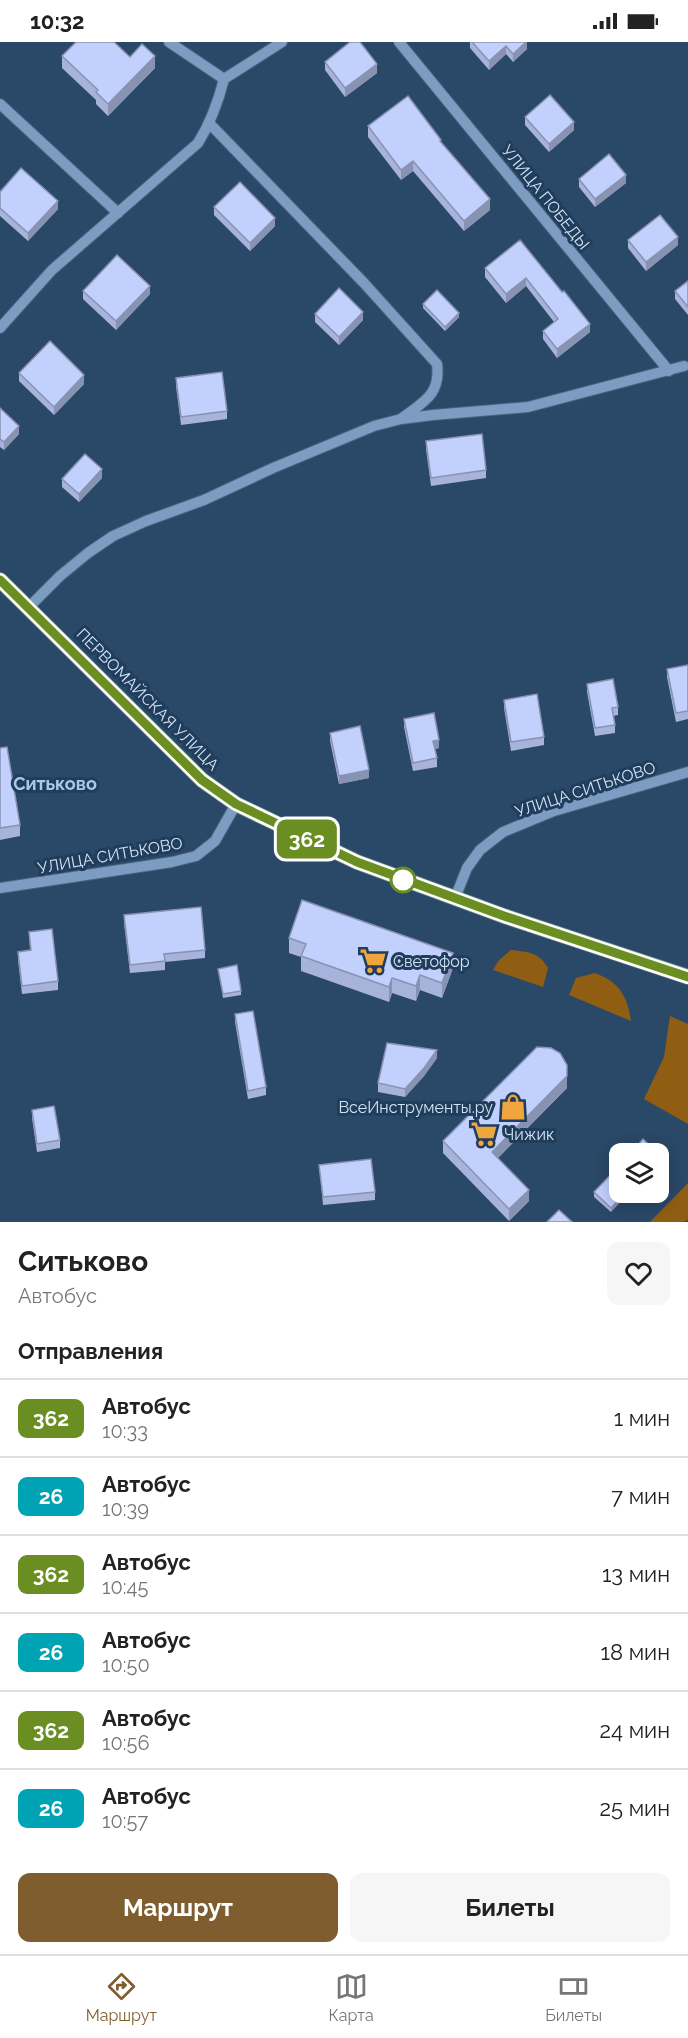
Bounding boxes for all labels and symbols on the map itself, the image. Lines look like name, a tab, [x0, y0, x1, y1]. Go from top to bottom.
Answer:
street label: УЛИЦА ПОБЕДЫ	[498, 141, 594, 253]
street label: ПЕРВОМАЙСКАЯ УЛИЦА	[73, 624, 223, 775]
street label: УЛИЦА СИТЬКОВО	[512, 758, 658, 821]
district label: Ситьково	[13, 773, 97, 794]
line badge: 362	[272, 820, 342, 858]
street label: УЛИЦА СИТЬКОВО	[36, 833, 184, 878]
unlabelled marker	[390, 867, 416, 893]
supermarket icon: Светофор	[358, 946, 388, 976]
place label: Светофор	[393, 952, 470, 971]
shop icon: ВсеИнструменты.ру	[498, 1092, 528, 1122]
place label: ВсеИнструменты.ру	[338, 1098, 493, 1117]
supermarket icon: Чижик	[469, 1119, 499, 1149]
place label: Чижик	[504, 1125, 554, 1144]

